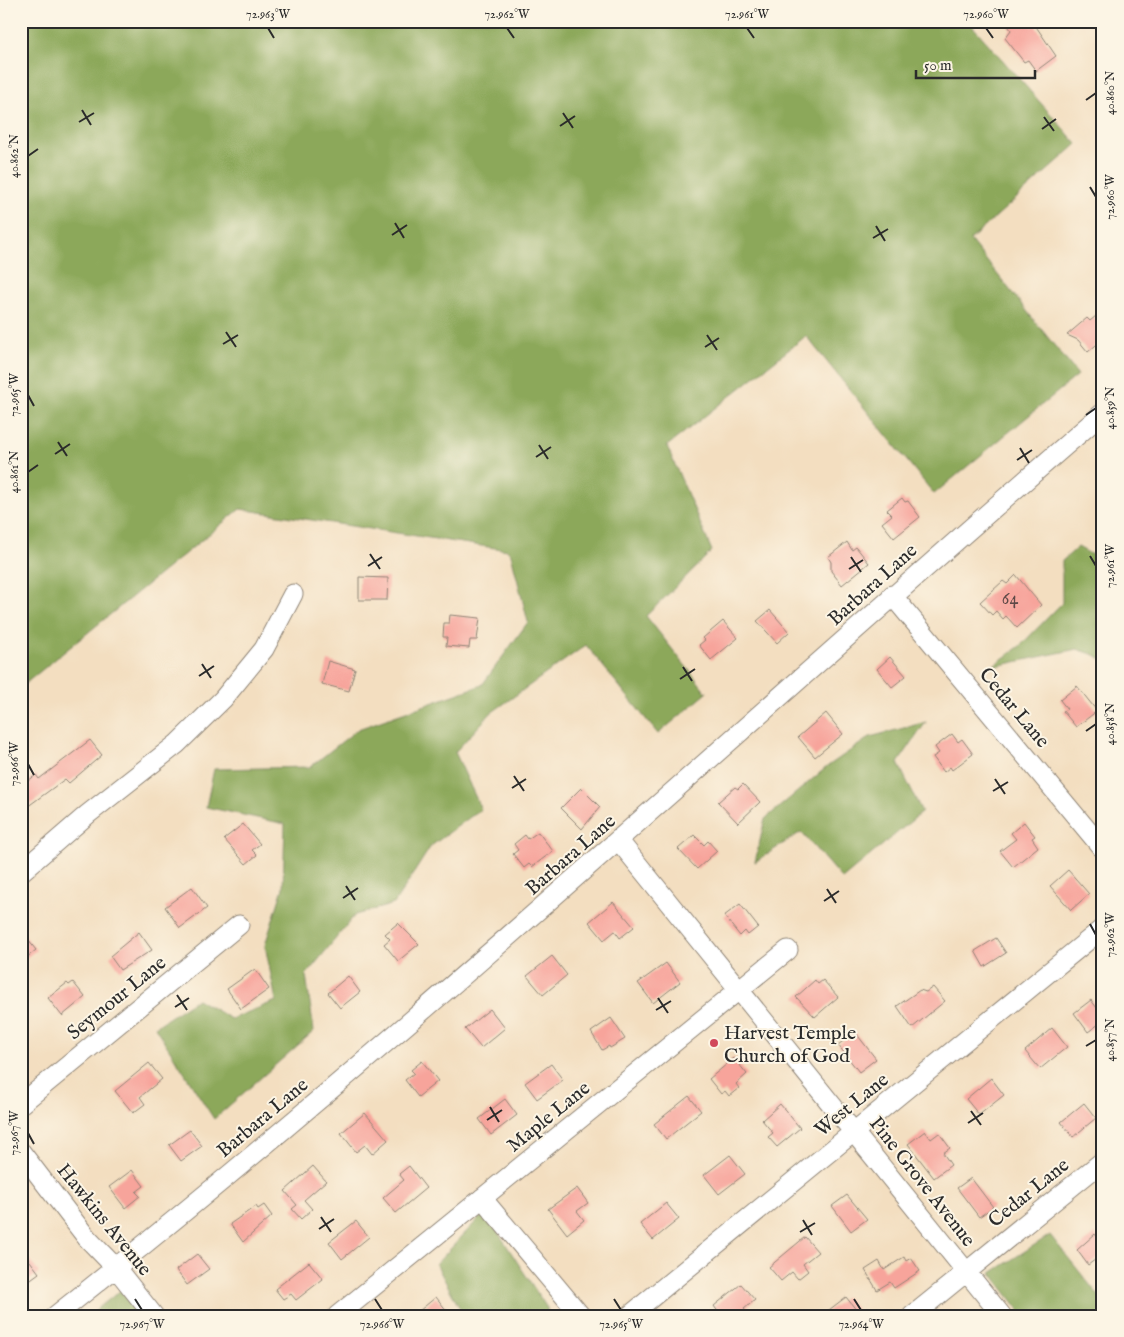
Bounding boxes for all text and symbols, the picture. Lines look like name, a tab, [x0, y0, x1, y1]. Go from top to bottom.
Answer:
text: 72.963°W	[246, 7, 290, 22]
text: 72.962°W	[485, 7, 530, 22]
text: 72.961°W	[725, 7, 769, 22]
text: 72.960°W	[963, 7, 1009, 22]
scale bar	[916, 48, 1035, 80]
text: 50 m	[924, 56, 952, 75]
text: 40.860°N	[1103, 70, 1118, 115]
text: 40.862°N	[7, 133, 22, 178]
text: 72.960°W	[1103, 174, 1118, 220]
text: 72.965°W	[7, 373, 22, 417]
text: 40.859°N	[1103, 386, 1118, 429]
text: 40.861°N	[7, 450, 22, 493]
street label: Barbara Lane	[823, 538, 923, 632]
text: 72.961°W	[1103, 544, 1118, 588]
house number: 64	[1002, 588, 1018, 611]
street label: Cedar Lane	[973, 663, 1055, 753]
text: 40.858°N	[1103, 702, 1118, 745]
text: 72.966°W	[7, 741, 22, 786]
street label: Barbara Lane	[521, 809, 621, 901]
text: 72.962°W	[1103, 912, 1118, 958]
street label: Seymour Lane	[62, 951, 171, 1046]
text: 40.857°N	[1103, 1018, 1118, 1062]
place label: Harvest Temple Church of God	[724, 1021, 856, 1069]
marker: Harvest Temple Church of God	[708, 1037, 720, 1049]
street label: West Lane	[810, 1068, 894, 1143]
street label: Barbara Lane	[212, 1073, 314, 1164]
street label: Maple Lane	[502, 1076, 596, 1158]
text: 72.967°W	[7, 1110, 22, 1155]
street label: Pine Grove Avenue	[863, 1112, 980, 1252]
street label: Cedar Lane	[983, 1153, 1075, 1233]
street label: Hawkins Avenue	[51, 1159, 157, 1281]
text: 72.967°W	[120, 1317, 165, 1332]
text: 72.966°W	[360, 1317, 405, 1332]
text: 72.965°W	[599, 1317, 643, 1332]
text: 72.964°W	[838, 1317, 884, 1332]

